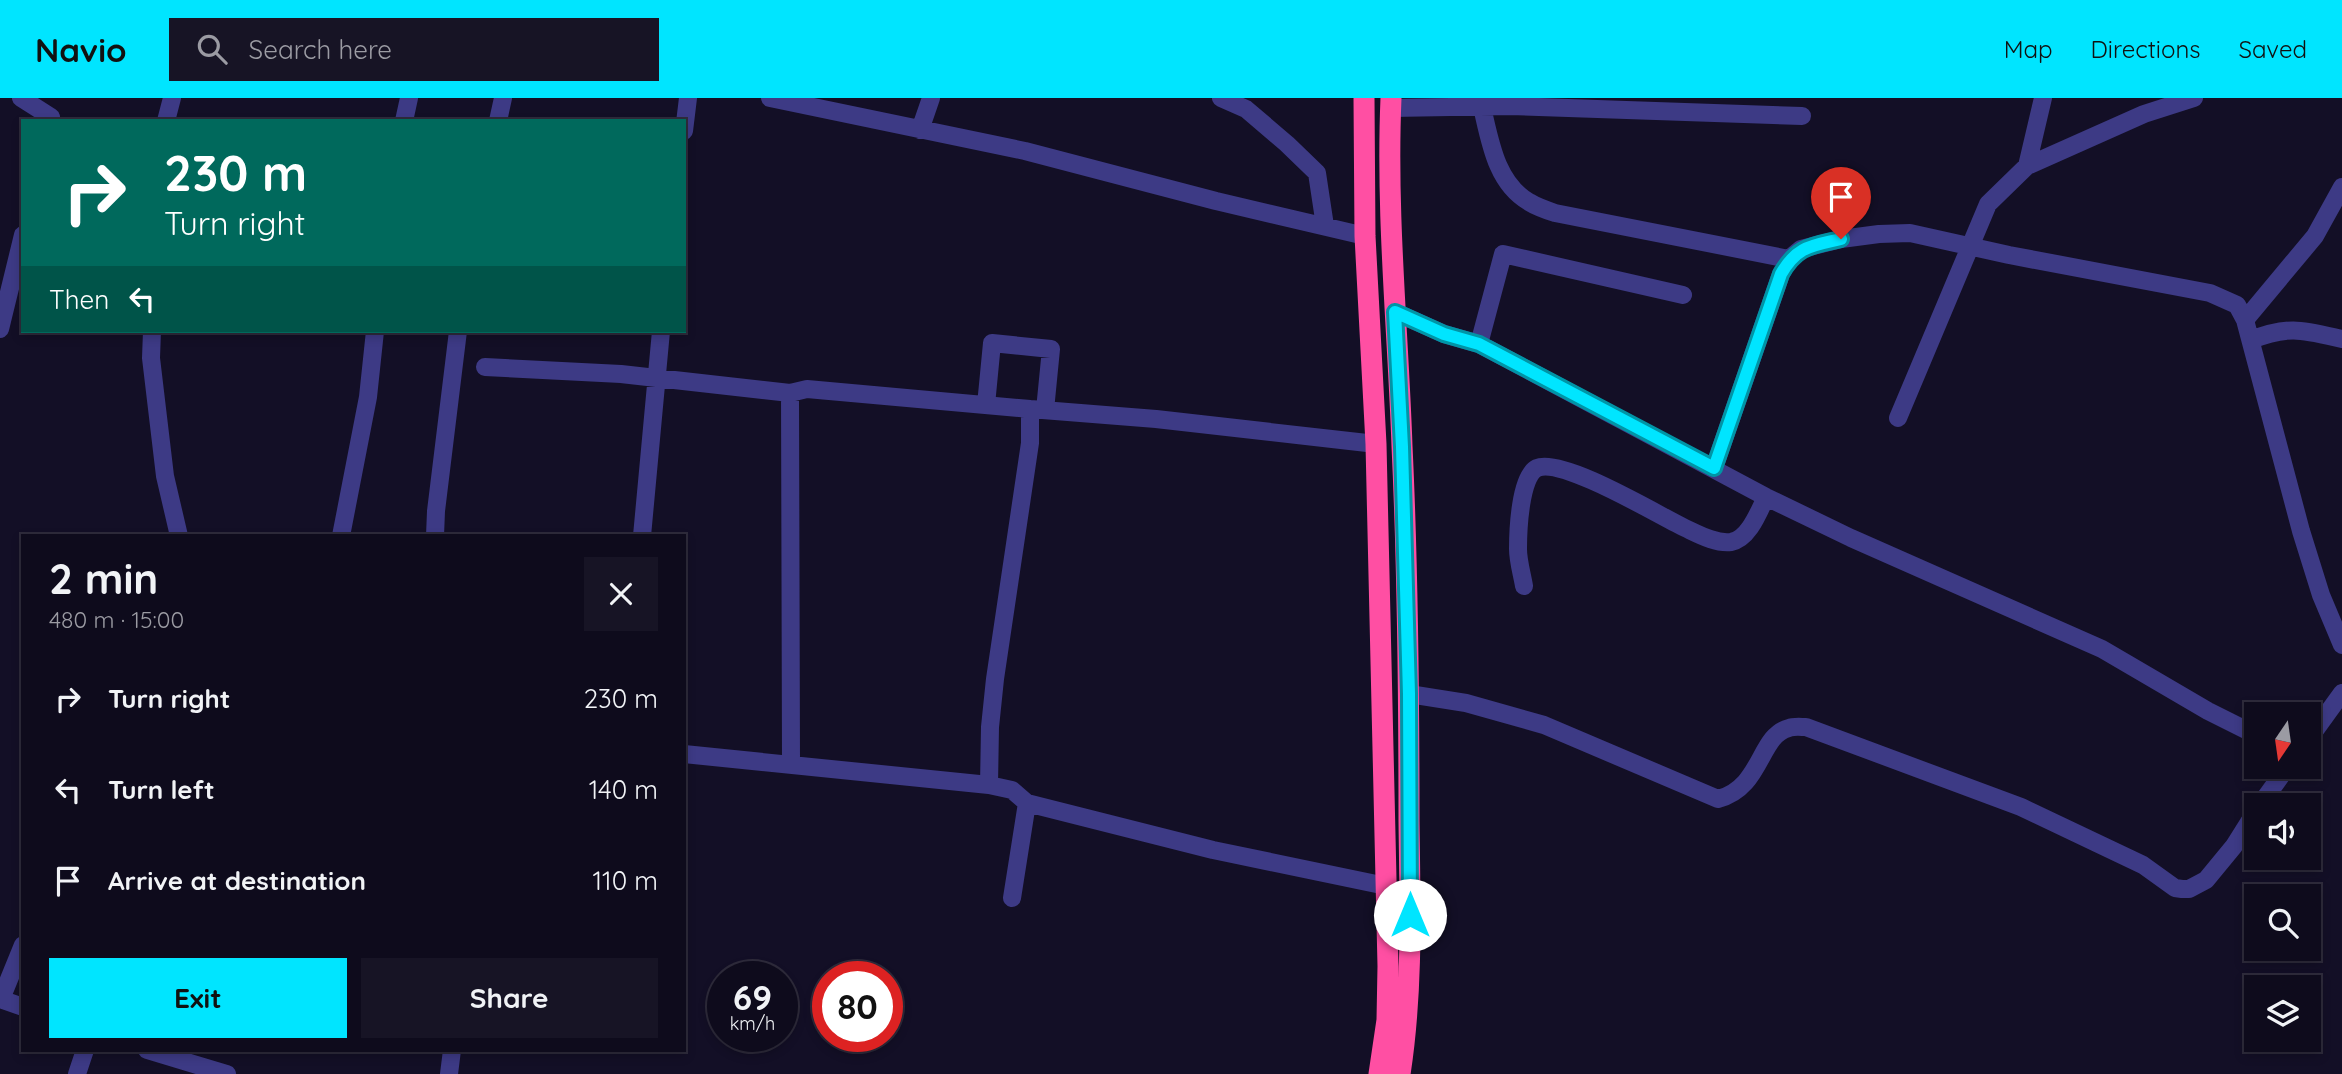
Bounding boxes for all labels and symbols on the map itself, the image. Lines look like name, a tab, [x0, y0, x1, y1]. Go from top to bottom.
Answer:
pin	[1811, 167, 1871, 239]
north arrow	[2244, 702, 2320, 779]
position arrow	[1373, 878, 1447, 952]
speed limit sign: 80	[812, 961, 903, 1052]

